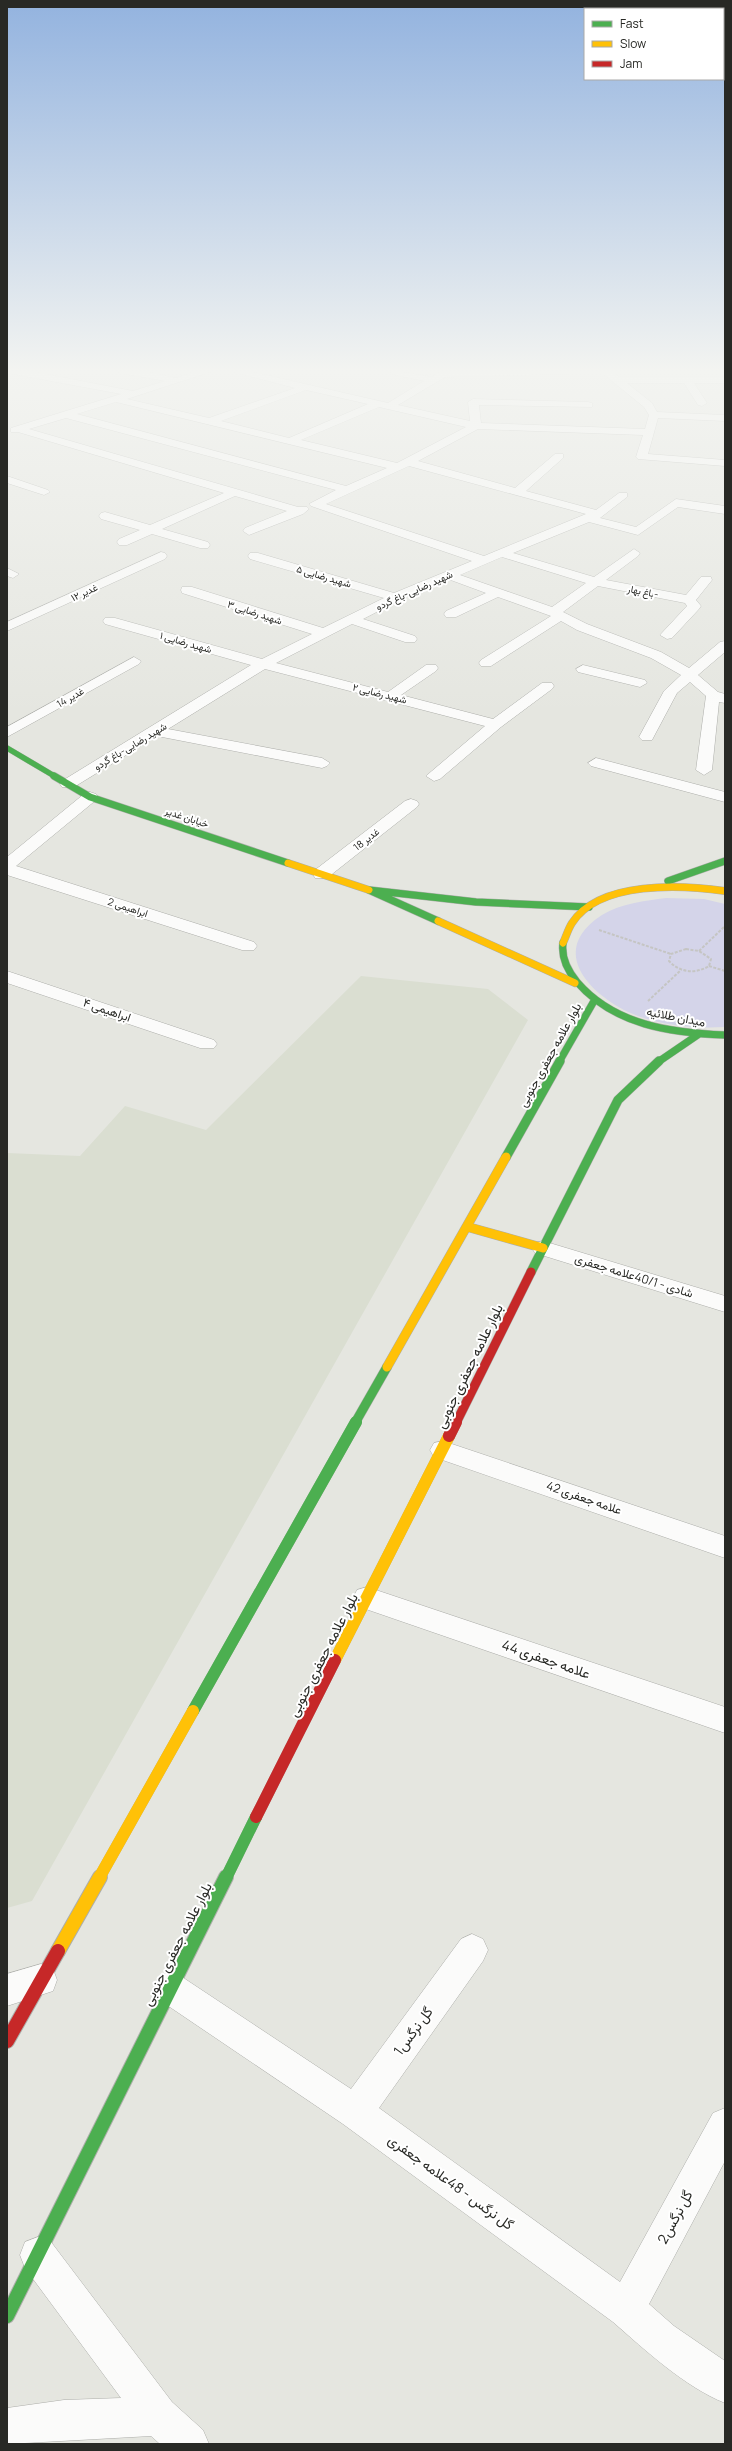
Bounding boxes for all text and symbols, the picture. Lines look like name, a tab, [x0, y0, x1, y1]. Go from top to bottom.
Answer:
legend	[584, 8, 724, 80]
text: Fast	[620, 15, 644, 32]
text: Slow	[620, 35, 646, 52]
text: Jam	[620, 55, 642, 72]
street label: شهید رضایی ۵	[295, 562, 353, 591]
street label: شهید رضایی-باغ گردو	[373, 567, 455, 613]
street label: غدیر ۱۲	[68, 580, 100, 604]
street label: باغ بهار-	[625, 581, 660, 601]
street label: شهید رضایی ۳	[226, 597, 284, 627]
street label: شهید رضایی ۱	[158, 628, 214, 656]
street label: شهید رضایی ۲	[351, 679, 409, 707]
street label: غدیر 14	[54, 684, 86, 710]
street label: شهید رضایی-باغ گردو	[91, 719, 169, 773]
street label: خیابان غدیر	[162, 803, 211, 831]
street label: غدیر 18	[350, 824, 382, 854]
street label: ابراهیمی 2	[106, 894, 150, 920]
street label: ابراهیمی ۴	[81, 993, 133, 1026]
street label: بلوار علامه جعفری جنوبی	[514, 1000, 585, 1110]
street label: میدان طلائیه	[645, 1002, 707, 1031]
street label: شادی - 40/1علامه جعفری	[573, 1249, 695, 1302]
street label: بلوار علامه جعفری جنوبی	[430, 1300, 507, 1431]
street label: علامه جعفری 42	[544, 1477, 624, 1518]
street label: بلوار علامه جعفری جنوبی	[283, 1590, 362, 1720]
street label: علامه جعفری 44	[499, 1635, 593, 1683]
street label: بلوار علامه جعفری جنوبی	[137, 1879, 216, 2009]
street label: 1گل نرگس	[389, 2003, 437, 2059]
street label: گل نرگس - 48علامه جعفری	[385, 2130, 518, 2234]
street label: 2گل نرگس	[653, 2187, 697, 2247]

